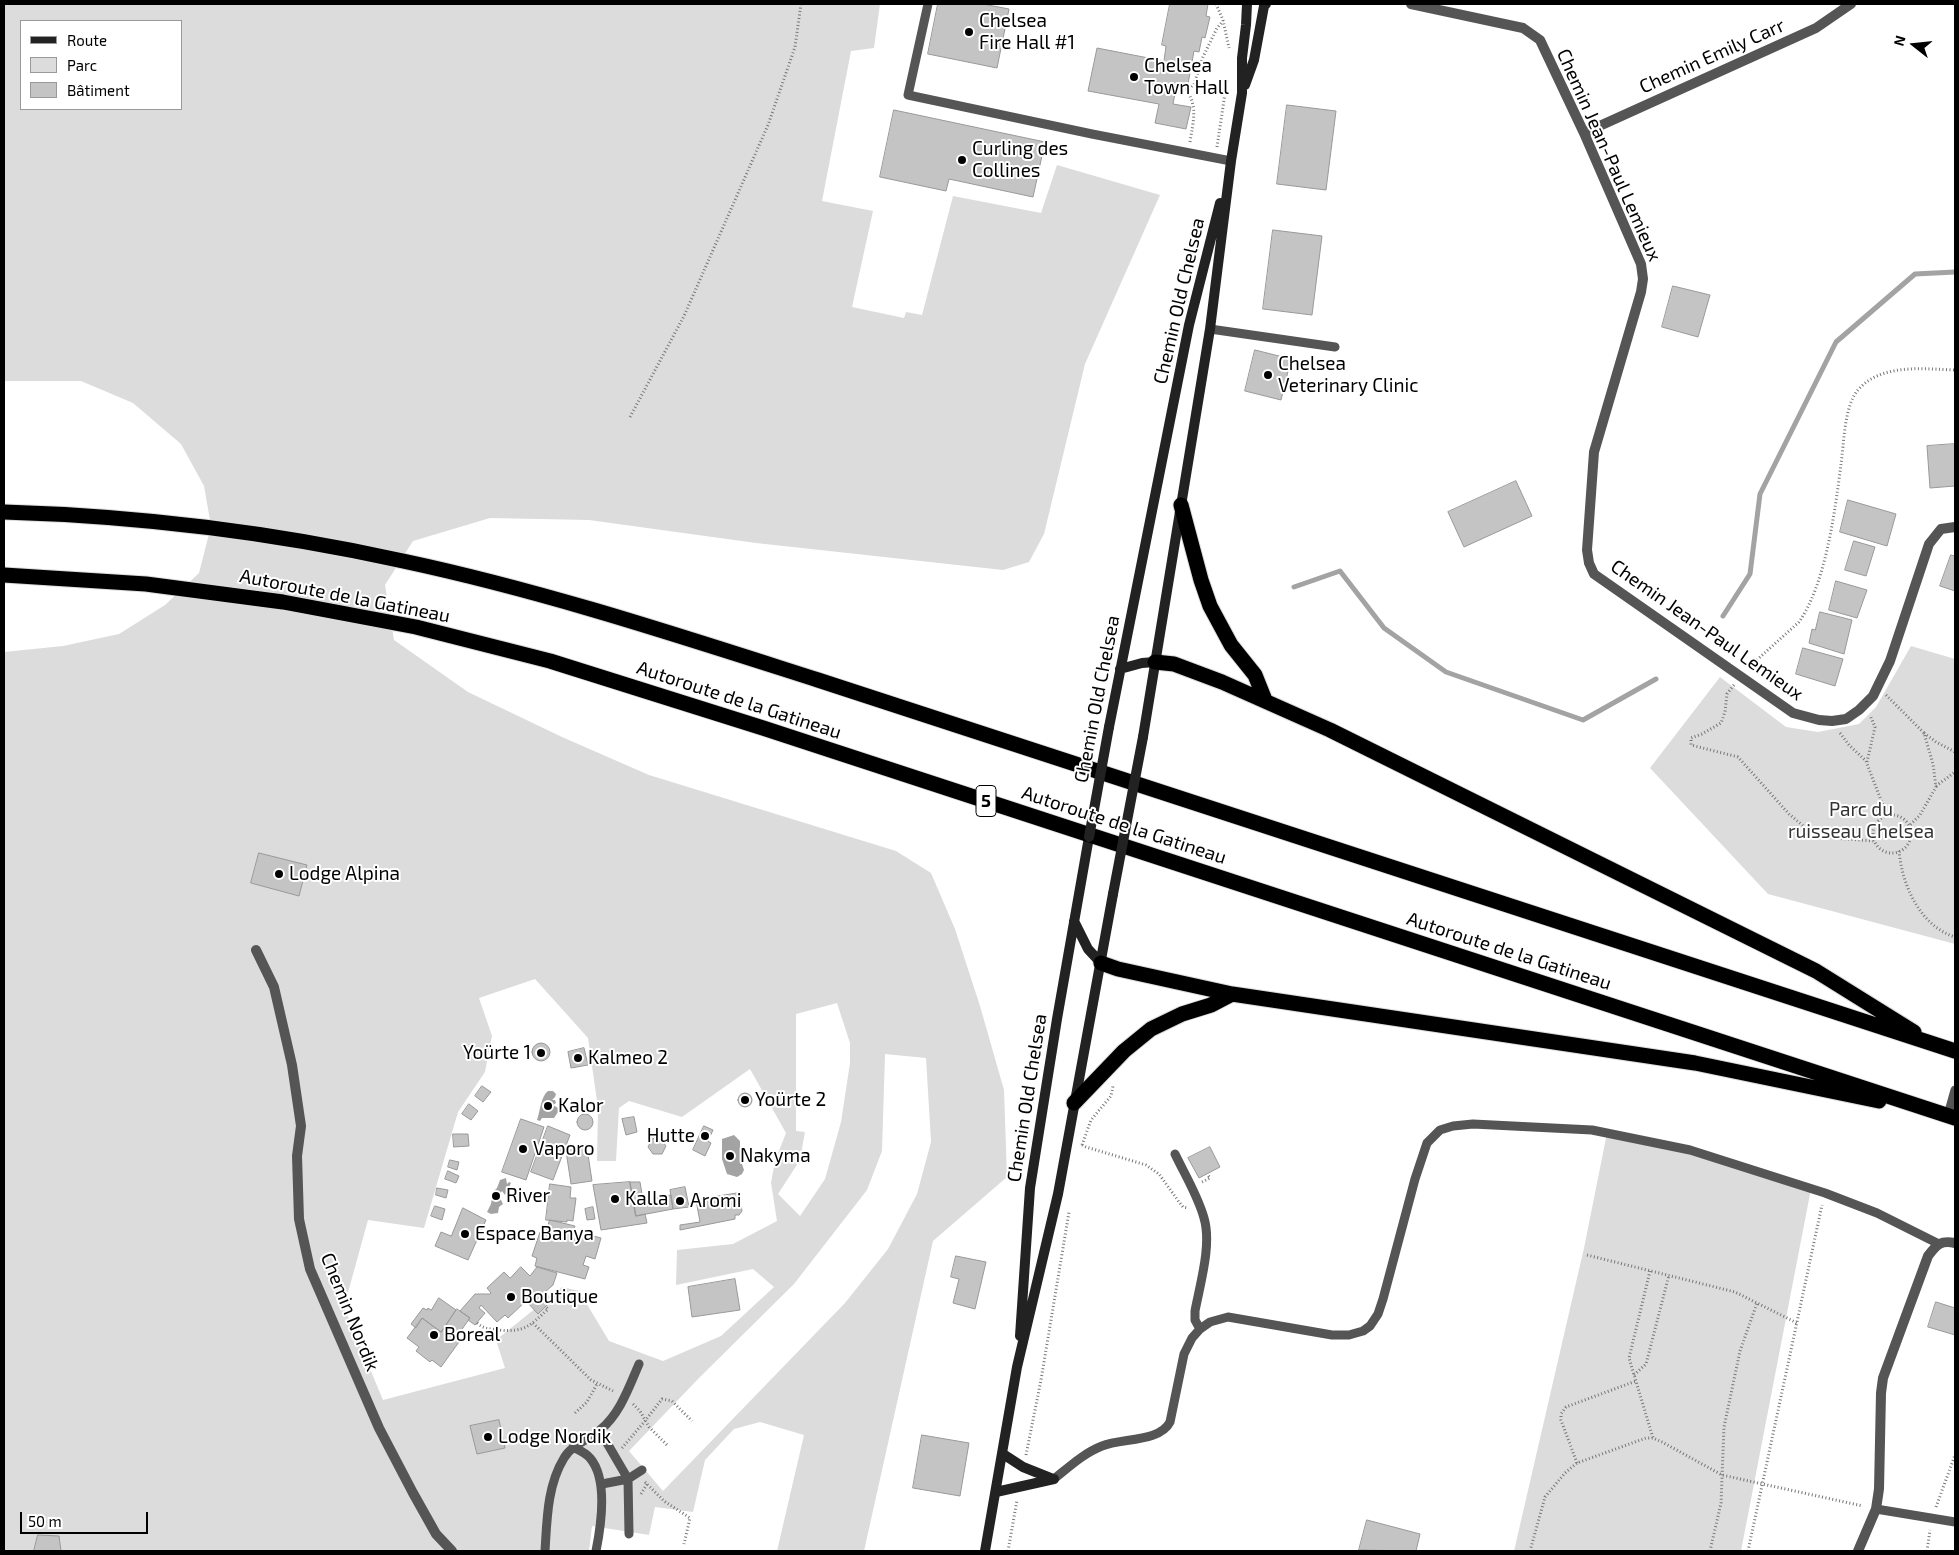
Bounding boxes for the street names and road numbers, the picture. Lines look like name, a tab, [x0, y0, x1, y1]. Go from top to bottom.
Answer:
street label: Chemin Emily Carr	[1636, 14, 1788, 98]
street label: Chemin Jean-Paul Lemieux	[1552, 45, 1666, 265]
street label: Chemin Old Chelsea	[1149, 216, 1209, 386]
street label: Chemin Jean-Paul Lemieux	[1606, 555, 1808, 705]
street label: Autoroute de la Gatineau	[238, 564, 452, 628]
street label: Chemin Old Chelsea	[1070, 613, 1124, 785]
street label: Autoroute de la Gatineau	[634, 656, 844, 744]
street label: Autoroute de la Gatineau	[1019, 781, 1229, 869]
road number: 5	[976, 786, 996, 816]
street label: Autoroute de la Gatineau	[1404, 907, 1614, 995]
street label: Chemin Old Chelsea	[1002, 1012, 1052, 1184]
street label: Chemin Nordik	[316, 1250, 384, 1374]

